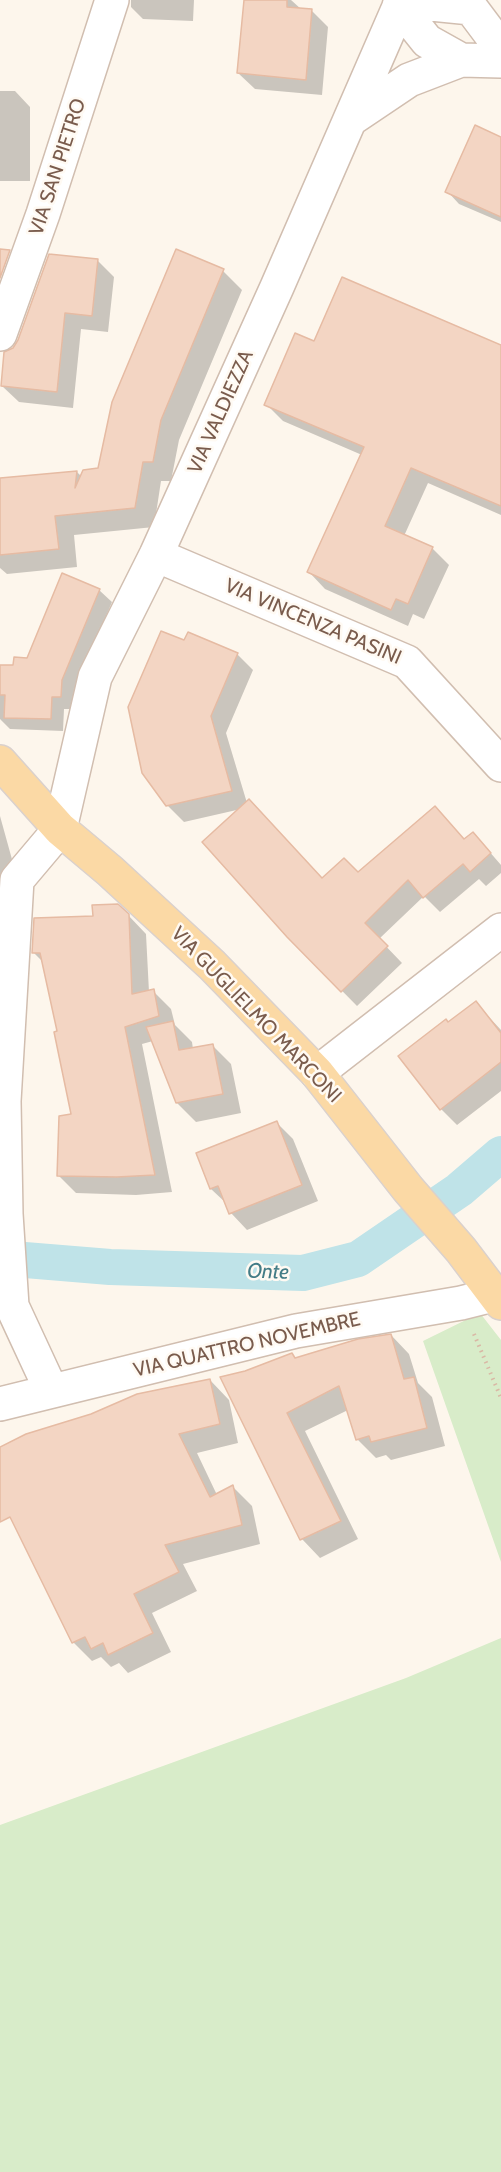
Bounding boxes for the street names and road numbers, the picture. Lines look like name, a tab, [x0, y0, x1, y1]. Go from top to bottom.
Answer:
street label: VIA SAN PIETRO	[25, 96, 91, 238]
street label: VIA VALDIEZZA	[183, 347, 259, 477]
street label: VIA VINCENZA PASINI	[221, 574, 405, 670]
street label: VIA GUGLIELMO MARCONI	[166, 922, 346, 1108]
street label: VIA QUATTRO NOVEMBRE	[131, 1307, 363, 1383]

